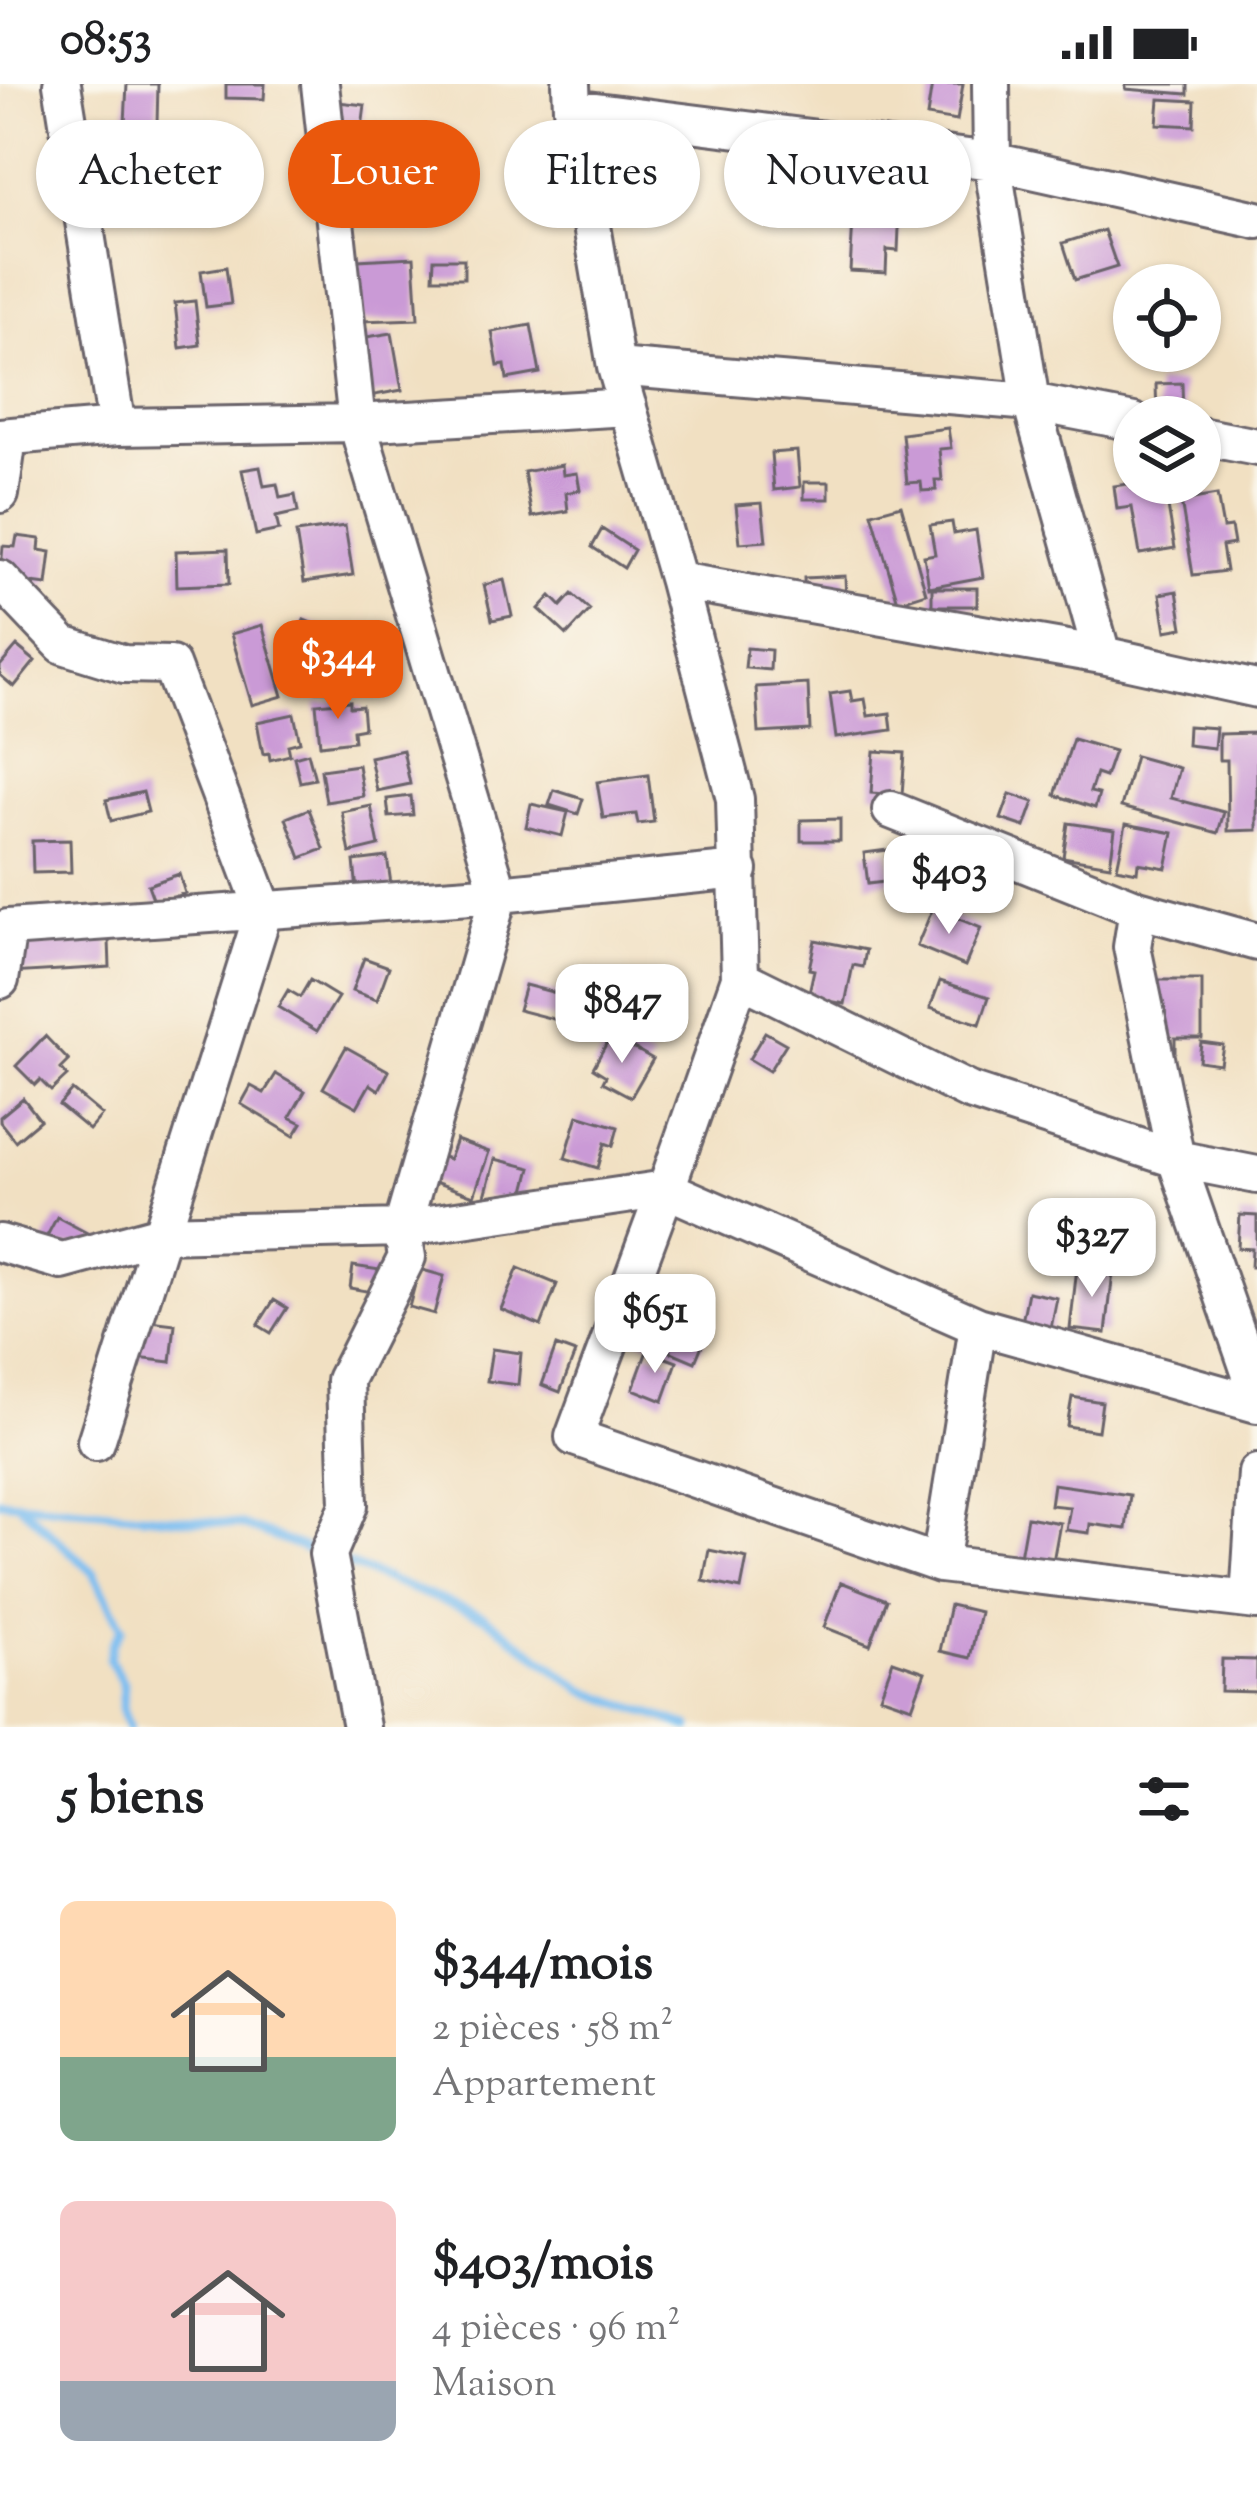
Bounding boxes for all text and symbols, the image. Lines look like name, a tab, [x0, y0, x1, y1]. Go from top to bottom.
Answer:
text: 08:53	[60, 10, 152, 75]
chip: Acheter	[36, 120, 264, 228]
chip: Louer	[288, 120, 480, 228]
chip: Filtres	[504, 120, 700, 228]
chip: Nouveau	[724, 120, 971, 228]
map controls	[1113, 264, 1221, 504]
button: locate	[1113, 264, 1221, 372]
button: layers	[1113, 396, 1221, 504]
pin: $344	[267, 620, 409, 722]
text: $344	[300, 631, 376, 687]
pin: $403	[878, 835, 1020, 937]
text: $403	[911, 846, 987, 902]
pin: $847	[551, 964, 693, 1066]
text: $847	[582, 975, 662, 1031]
pin: $327	[1021, 1198, 1163, 1300]
text: $327	[1055, 1209, 1129, 1265]
pin: $651	[584, 1274, 726, 1376]
text: $651	[622, 1285, 688, 1341]
text: 5 biens	[60, 1763, 204, 1836]
icon: filters	[1131, 1766, 1197, 1832]
text: $344/mois	[432, 1929, 653, 2002]
icon: home	[156, 1949, 300, 2093]
text: 2 pièces · 58 m²	[432, 2002, 673, 2058]
text: Appartement	[432, 2058, 656, 2114]
text: $403/mois	[432, 2229, 654, 2302]
icon: home	[156, 2249, 300, 2393]
text: 4 pièces · 96 m²	[432, 2302, 680, 2358]
text: Maison	[432, 2358, 557, 2414]

